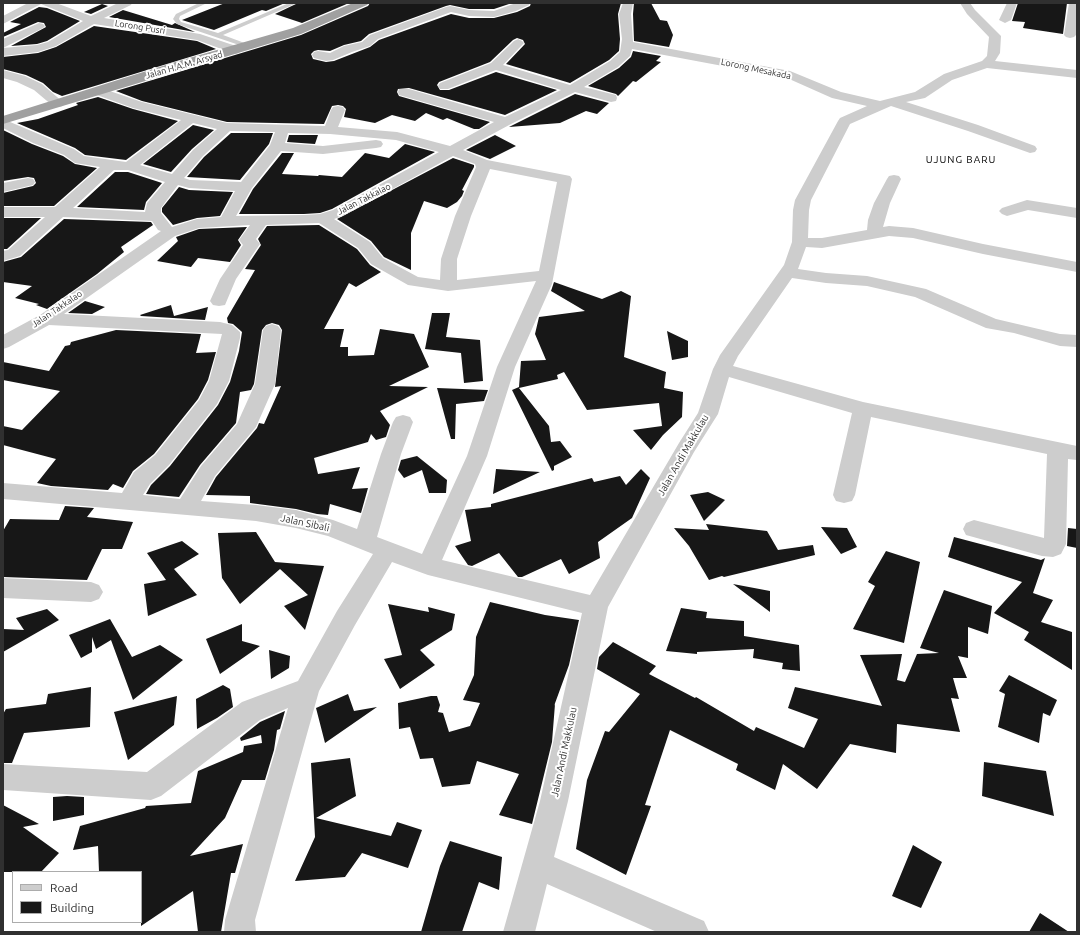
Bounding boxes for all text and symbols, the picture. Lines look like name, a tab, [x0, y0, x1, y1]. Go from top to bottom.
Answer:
street label: Lorong Pusri	[114, 18, 166, 36]
street label: Jalan H.A.M. Arsyad	[144, 49, 224, 81]
street label: Lorong Mesakada	[720, 56, 792, 82]
district label: UJUNG BARU	[926, 154, 996, 166]
street label: Jalan Takkalao	[335, 181, 393, 217]
street label: Jalan Takkalao	[30, 288, 84, 330]
street label: Jalan Andi Makkulau	[655, 412, 711, 498]
street label: Jalan Sibali	[280, 512, 330, 534]
street label: Jalan Andi Makkulau	[549, 706, 579, 798]
legend	[12, 871, 142, 923]
text: Road	[50, 881, 78, 894]
text: Building	[50, 901, 94, 914]

